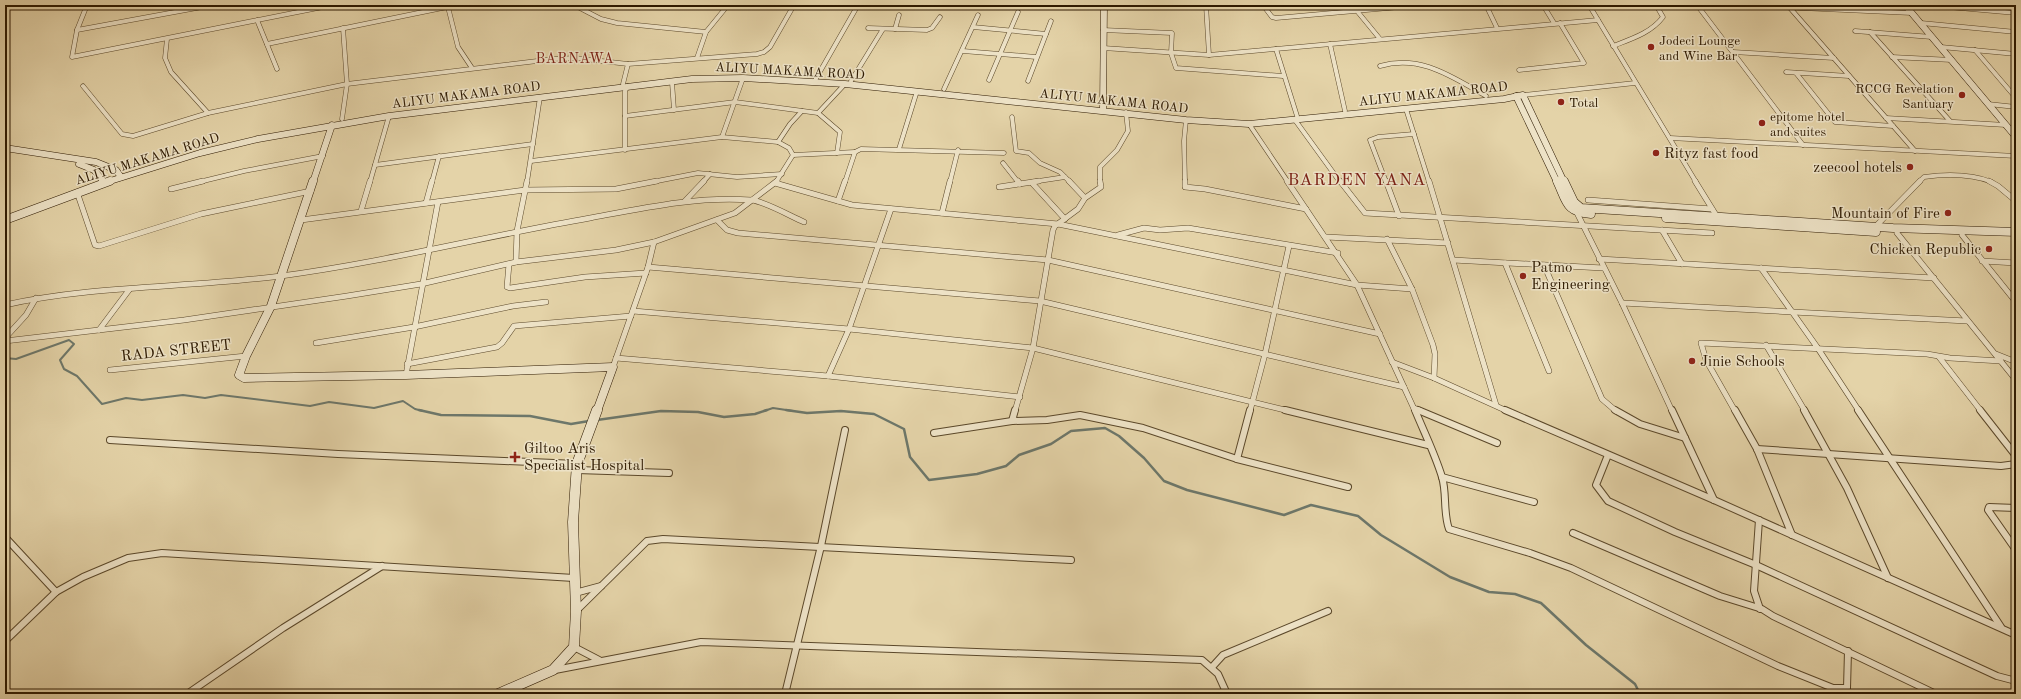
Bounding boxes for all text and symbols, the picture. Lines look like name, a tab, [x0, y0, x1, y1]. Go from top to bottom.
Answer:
place label: Jodeci Lounge and Wine Bar	[1659, 35, 1740, 63]
marker: Jodeci Lounge and Wine Bar	[1646, 42, 1656, 52]
district label: BARNAWA	[535, 52, 615, 66]
street label: ALIYU MAKAMA ROAD	[715, 61, 865, 82]
street label: ALIYU MAKAMA ROAD	[391, 80, 541, 111]
street label: ALIYU MAKAMA ROAD	[1358, 80, 1508, 109]
place label: RCCG Revelation Santuary	[1855, 83, 1954, 111]
street label: ALIYU MAKAMA ROAD	[1039, 87, 1189, 116]
marker: RCCG Revelation Santuary	[1957, 90, 1967, 100]
marker: Total	[1556, 97, 1566, 107]
place label: Total	[1569, 97, 1599, 110]
place label: epitome hotel and suites	[1770, 111, 1845, 139]
marker: epitome hotel and suites	[1757, 118, 1767, 128]
street label: ALIYU MAKAMA ROAD	[74, 131, 221, 188]
place label: Rityz fast food	[1664, 147, 1759, 162]
marker: Rityz fast food	[1651, 148, 1661, 158]
place label: zeecool hotels	[1814, 161, 1902, 176]
marker: zeecool hotels	[1905, 162, 1915, 172]
district label: BARDEN YANA	[1287, 172, 1427, 189]
place label: Mountain of Fire	[1831, 207, 1940, 222]
marker: Mountain of Fire	[1943, 208, 1953, 218]
place label: Chicken Republic	[1869, 243, 1981, 258]
marker: Chicken Republic	[1984, 244, 1994, 254]
place label: Patmo Engineering	[1531, 261, 1610, 293]
marker: Patmo Engineering	[1518, 271, 1528, 281]
street label: RADA STREET	[120, 338, 232, 365]
place label: Jinie Schools	[1700, 355, 1785, 370]
marker: Jinie Schools	[1687, 356, 1697, 366]
place label: Giltoo Aris Specialist Hospital	[524, 442, 644, 474]
marker: Giltoo Aris Specialist Hospital	[509, 451, 521, 463]

